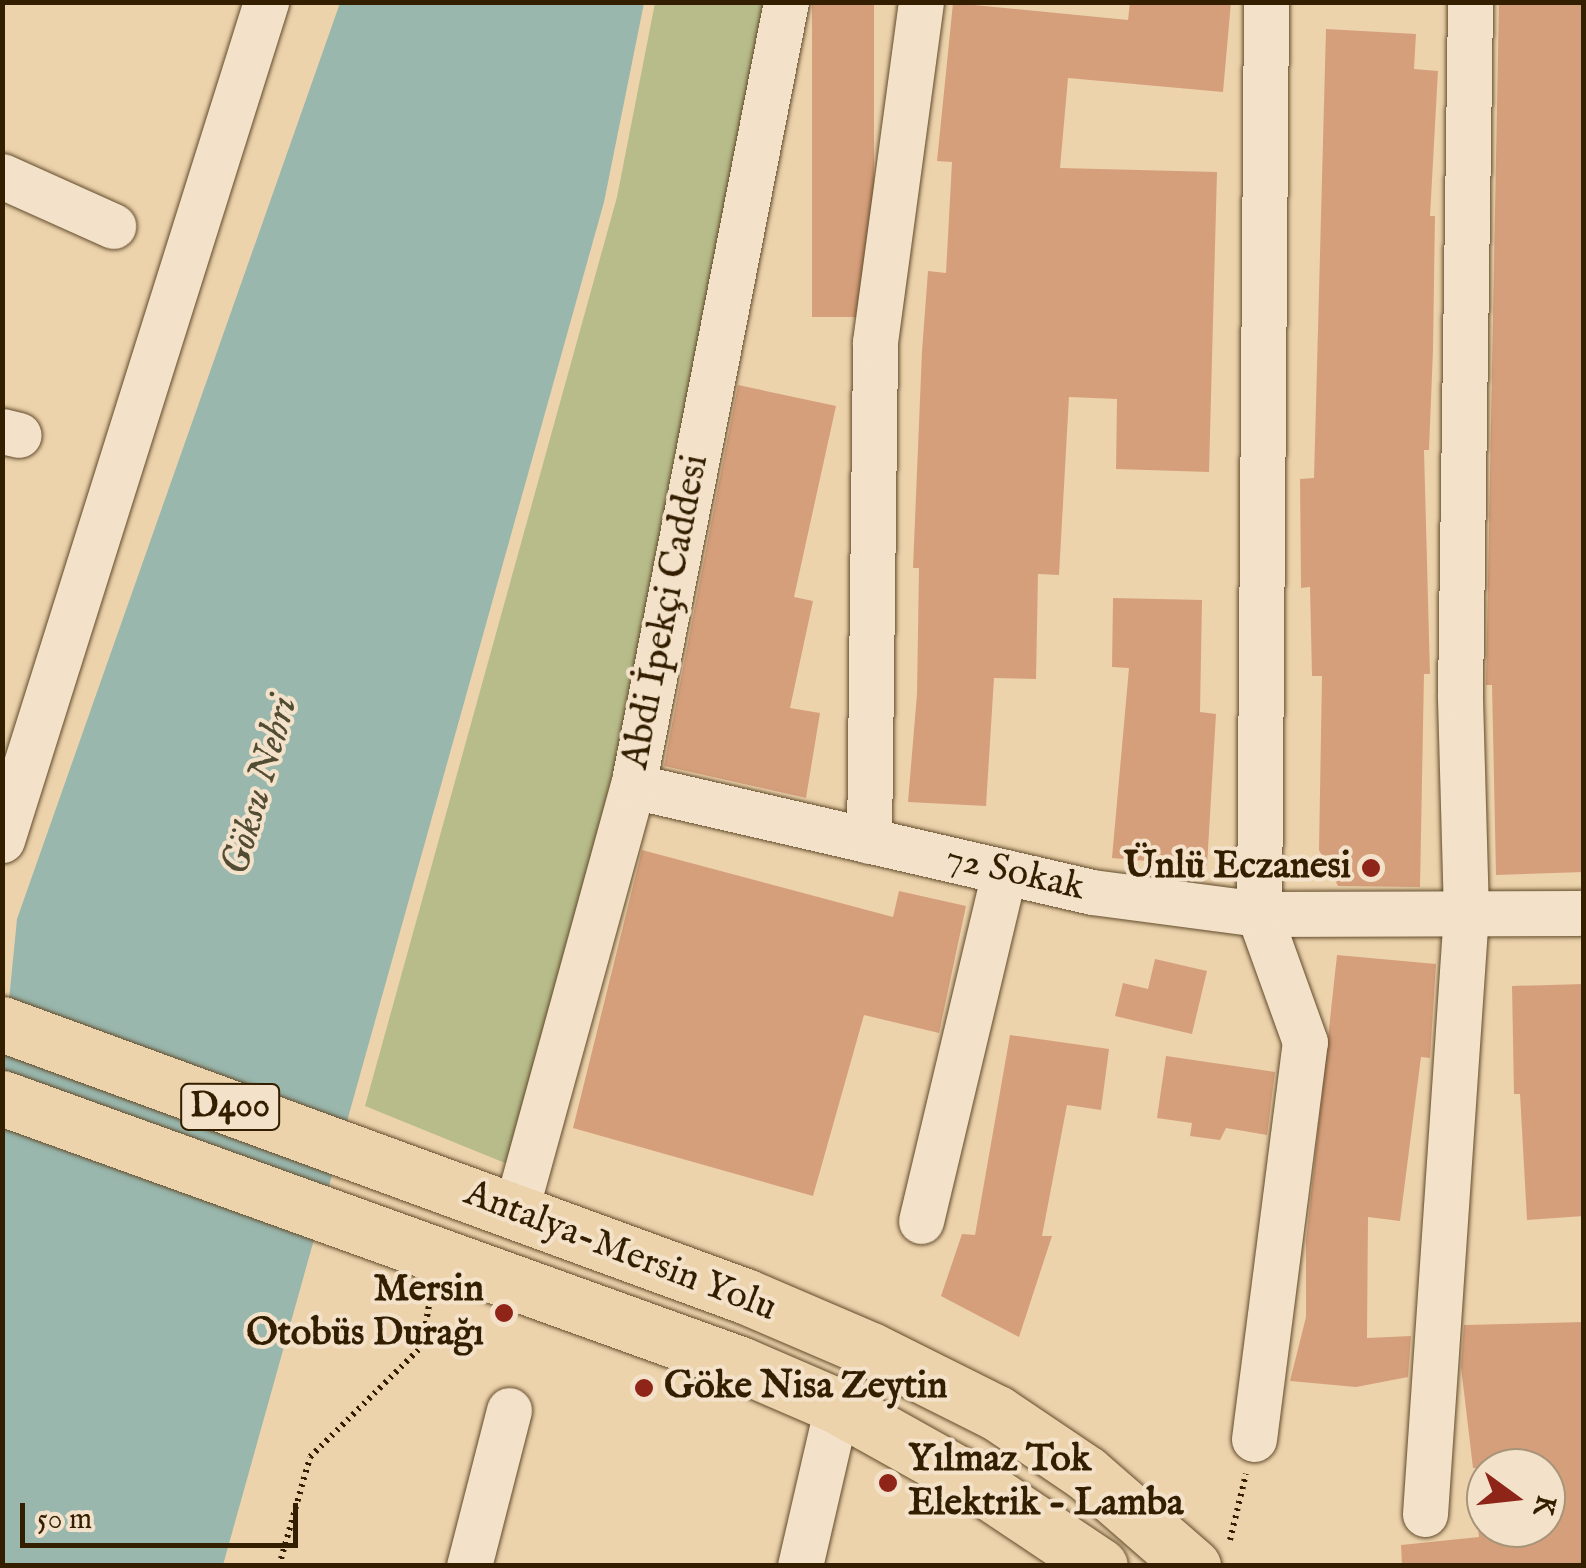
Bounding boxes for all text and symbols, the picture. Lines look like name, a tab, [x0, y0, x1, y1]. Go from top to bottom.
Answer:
street label: Abdi İpekçi Caddesi	[614, 451, 720, 773]
water label: Göksu Nehri	[213, 691, 309, 881]
street label: 72 Sokak	[941, 836, 1089, 912]
place label: Ünlü Eczanesi	[1123, 845, 1351, 891]
marker: Ünlü Eczanesi	[1360, 857, 1382, 879]
road number: D400	[180, 1077, 280, 1137]
street label: Antalya-Mersin Yolu	[458, 1172, 782, 1332]
place label: Mersin Otobüs Durağı	[246, 1268, 484, 1358]
marker: Mersin Otobüs Durağı	[493, 1302, 515, 1324]
place label: Göke Nisa Zeytin	[664, 1365, 947, 1411]
marker: Göke Nisa Zeytin	[633, 1377, 655, 1399]
place label: Yılmaz Tok Elektrik - Lamba	[908, 1438, 1183, 1528]
north arrow	[1466, 1448, 1566, 1548]
marker: Yılmaz Tok Elektrik - Lamba	[877, 1472, 899, 1494]
scale bar	[25, 1483, 302, 1545]
text: K	[1524, 1491, 1563, 1520]
text: 50 m	[37, 1501, 92, 1539]

